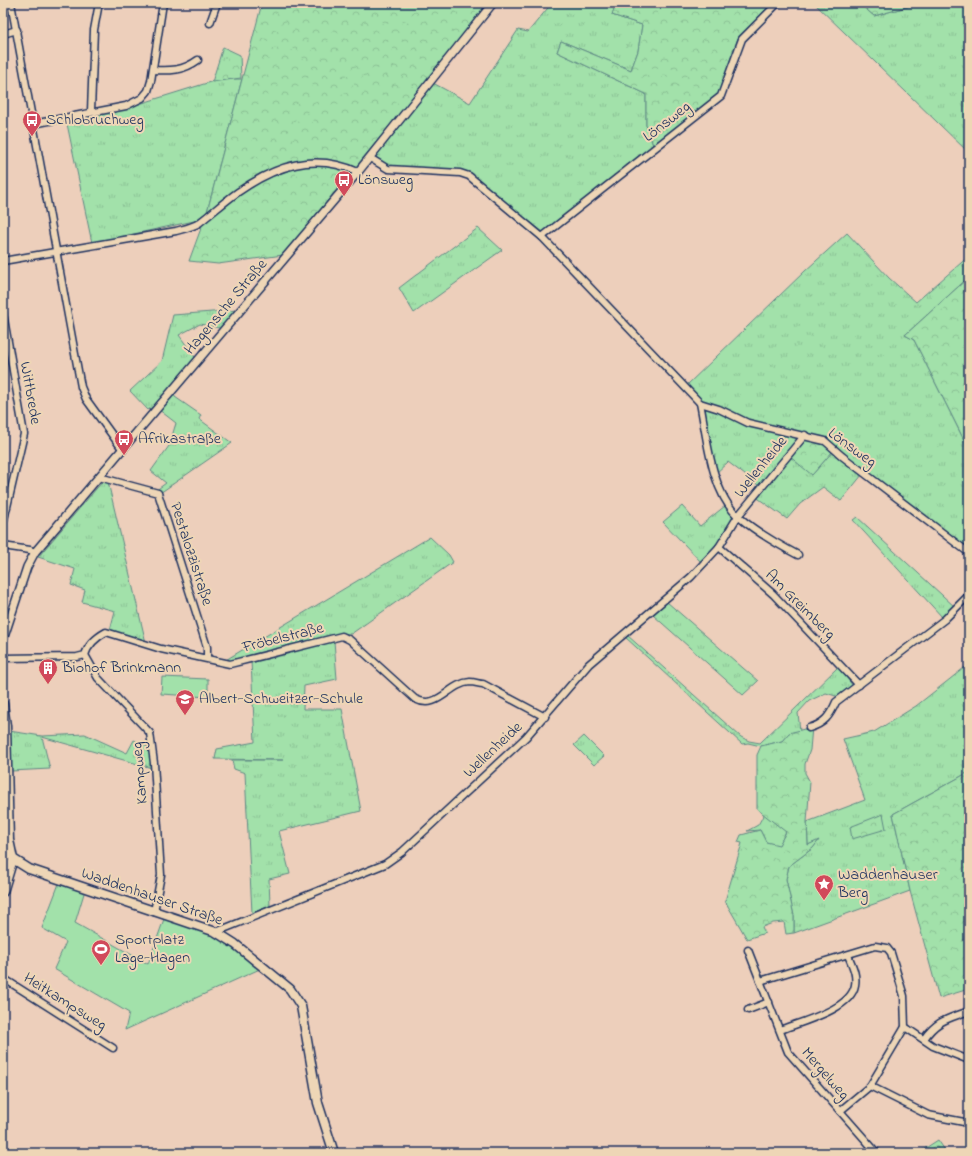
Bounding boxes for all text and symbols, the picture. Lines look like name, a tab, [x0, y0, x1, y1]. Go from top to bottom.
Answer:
street label: Lönsweg	[638, 96, 696, 148]
place label: Schlobruchweg	[46, 108, 144, 132]
bus stop icon: Schlobruchweg	[21, 109, 43, 137]
place label: Lönsweg	[358, 168, 413, 192]
bus stop icon: Lönsweg	[333, 169, 355, 197]
street label: Hagensche Straße	[179, 253, 274, 360]
street label: Wittbrede	[13, 360, 47, 427]
street label: Lönsweg	[823, 422, 881, 474]
place label: Afrikastraße	[138, 427, 222, 451]
bus stop icon: Afrikastraße	[113, 428, 135, 456]
street label: Wellenheide	[728, 430, 794, 503]
street label: Pestalozzistraße	[163, 499, 219, 610]
street label: Am Greimberg	[759, 564, 841, 646]
street label: Fröbelstraße	[239, 616, 327, 660]
place label: Biohof Brinkmann	[61, 656, 181, 680]
building icon: Biohof Brinkmann	[37, 657, 59, 685]
place label: Albert-Schweitzer-Schule	[199, 687, 364, 711]
school or university icon: Albert-Schweitzer-Schule	[174, 688, 196, 716]
street label: Wellenheide	[458, 715, 529, 784]
street label: Kampweg	[125, 741, 155, 805]
street label: Waddenhauser Straße	[78, 861, 227, 933]
place label: Waddenhauser Berg	[837, 863, 938, 905]
place icon: Waddenhauser Berg	[813, 873, 835, 901]
place label: Sportplatz Lage-Hagen	[115, 928, 190, 970]
sports icon: Sportplatz Lage-Hagen	[90, 938, 112, 966]
street label: Heitkampsweg	[19, 967, 111, 1037]
street label: Mergelweg	[795, 1042, 855, 1106]

